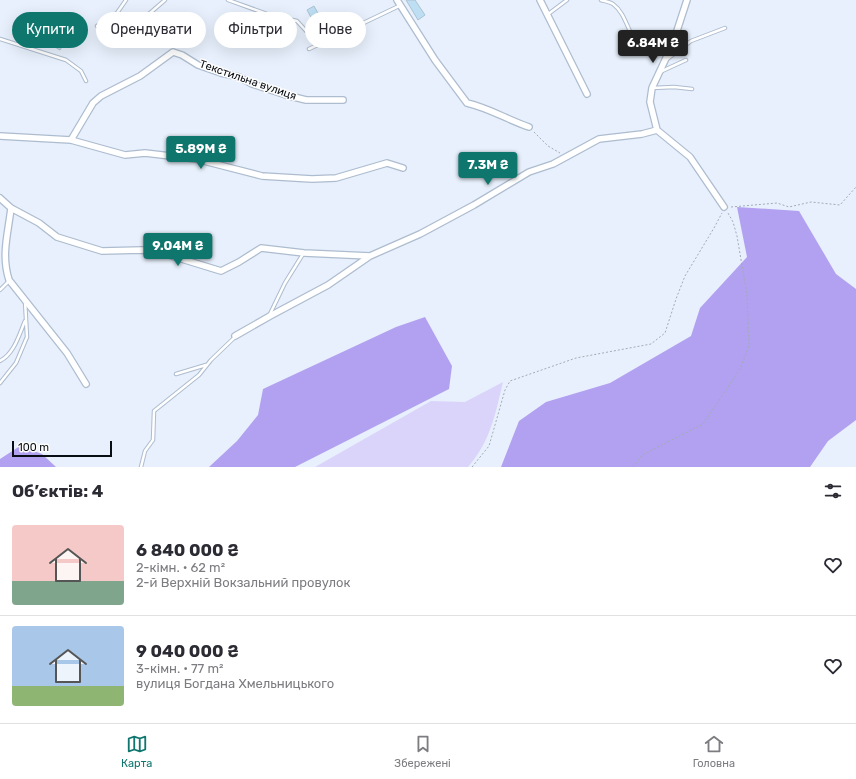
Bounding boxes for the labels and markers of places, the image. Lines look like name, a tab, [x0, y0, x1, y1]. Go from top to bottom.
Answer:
pin: 6.84M ₴	[616, 30, 690, 64]
pin: 5.89M ₴	[164, 136, 238, 170]
pin: 7.3M ₴	[455, 152, 521, 186]
pin: 9.04M ₴	[141, 233, 215, 267]

